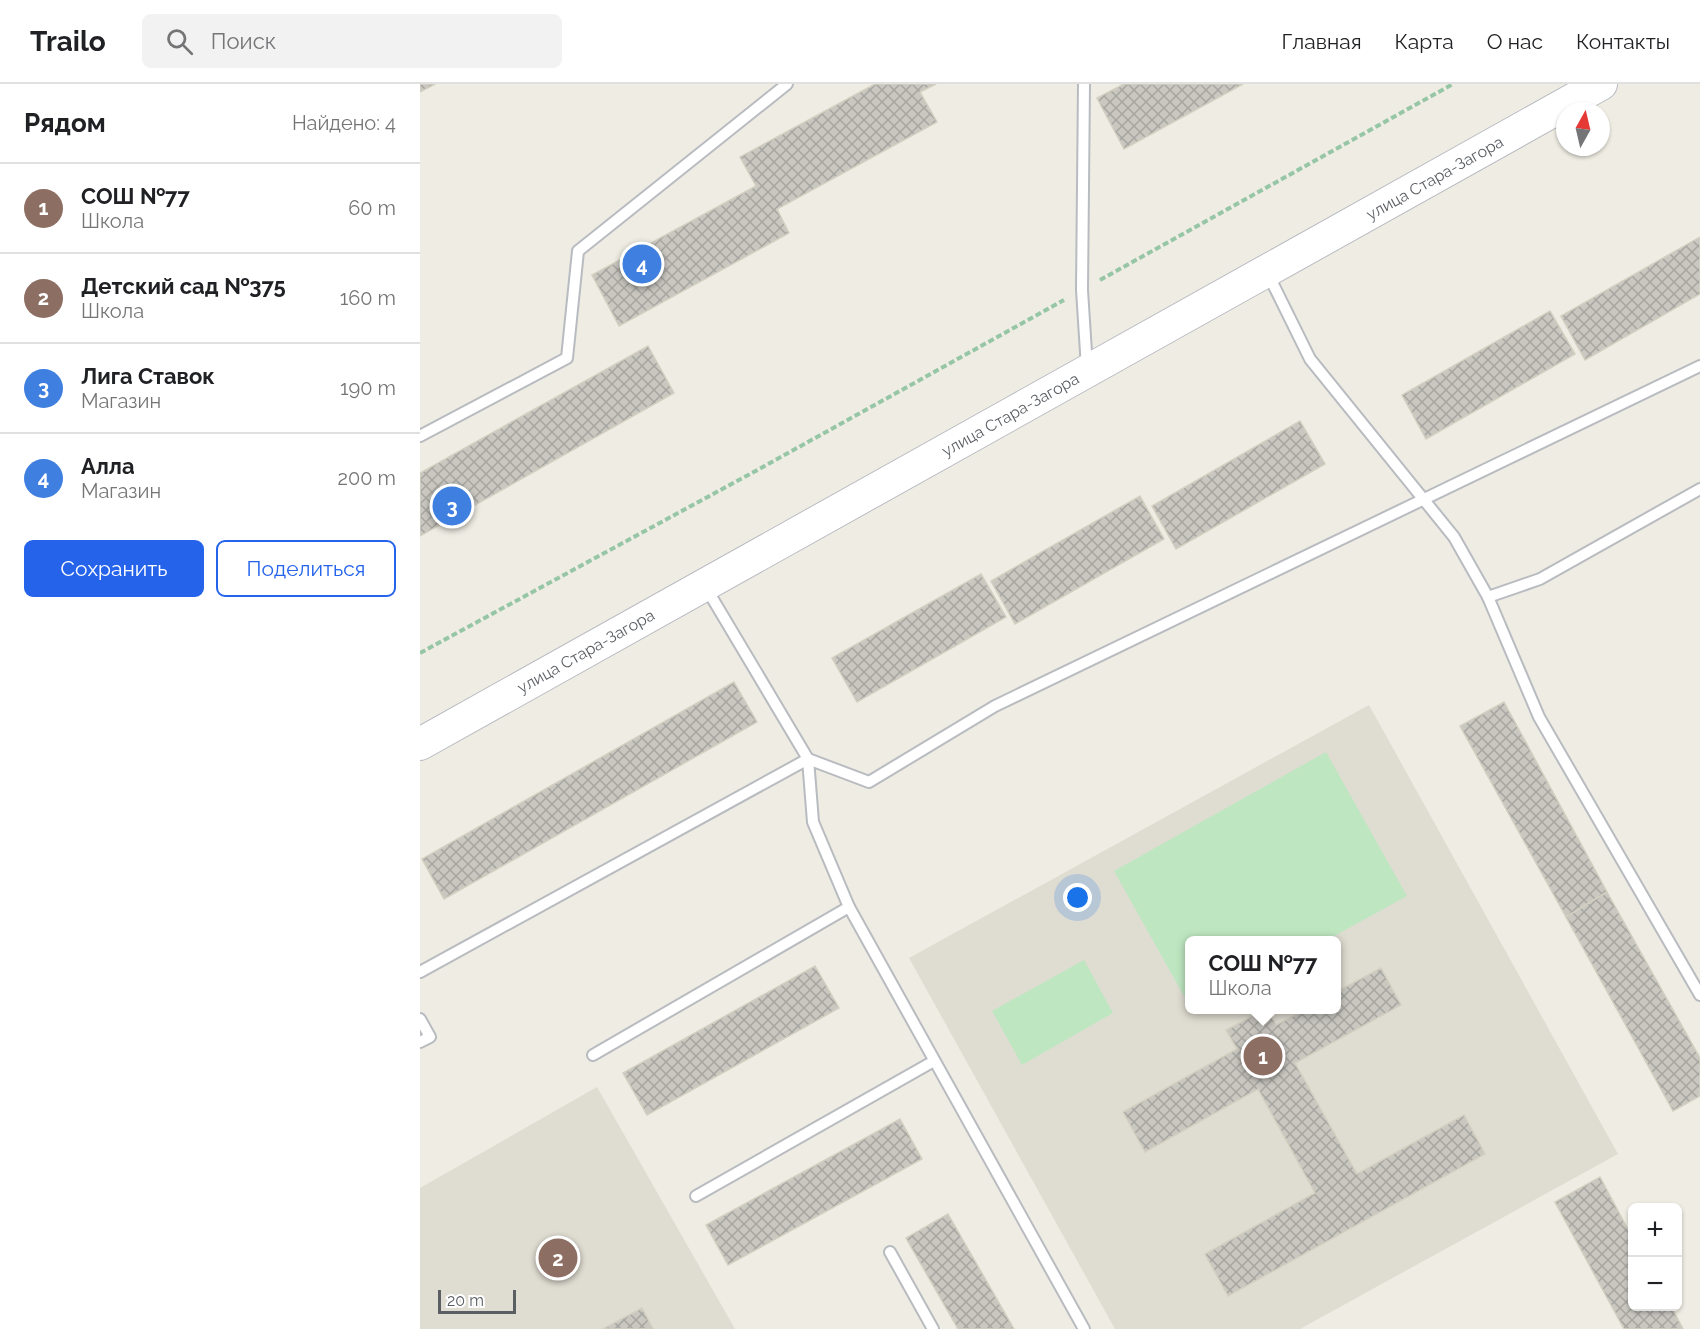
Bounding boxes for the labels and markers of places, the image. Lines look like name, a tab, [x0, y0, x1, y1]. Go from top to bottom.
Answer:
pin: 4	[622, 242, 662, 286]
pin: 3	[432, 484, 471, 528]
pin: 1	[1244, 1034, 1282, 1078]
pin: 2	[538, 1236, 578, 1280]

